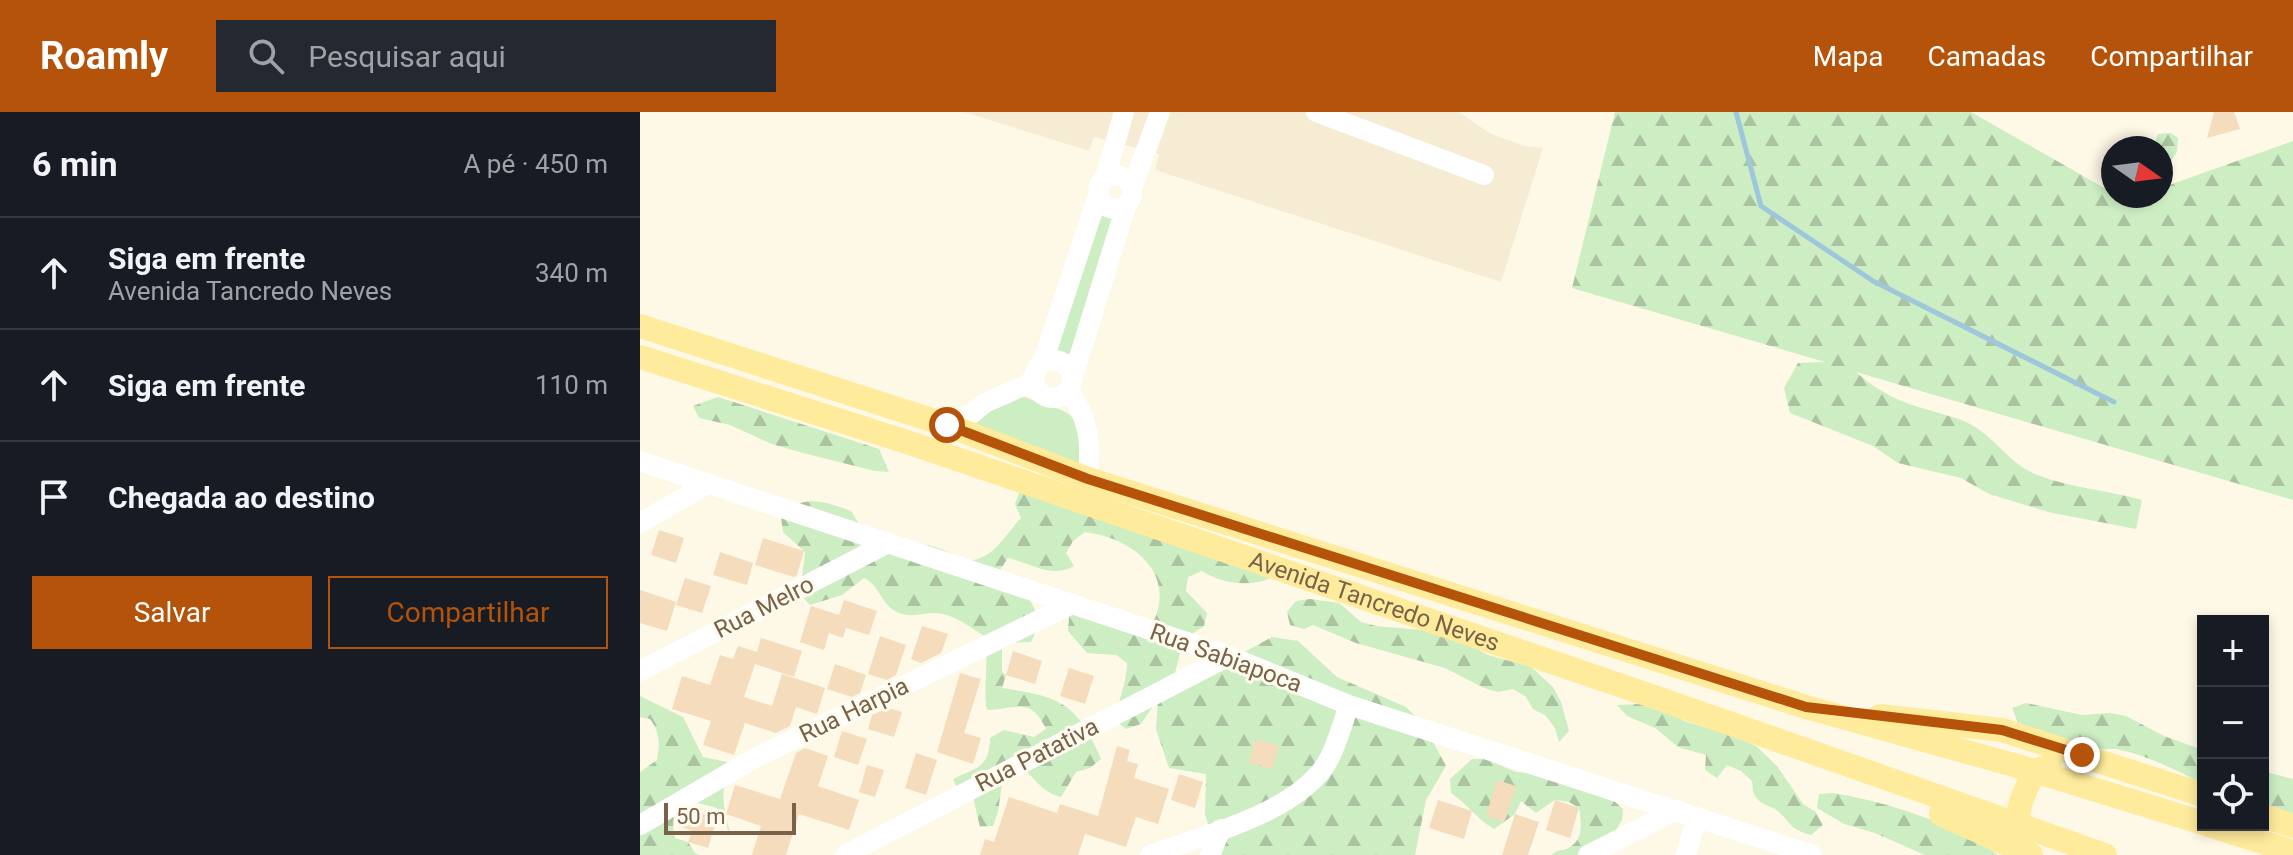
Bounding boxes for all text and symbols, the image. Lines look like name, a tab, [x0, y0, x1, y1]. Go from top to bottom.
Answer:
search box	[216, 20, 776, 92]
text: Roamly	[40, 34, 168, 78]
icon: search	[244, 34, 288, 78]
text: Pesquisar aqui	[308, 39, 506, 74]
text: Mapa	[1813, 40, 1883, 73]
text: Camadas	[1927, 40, 2046, 73]
text: Compartilhar	[2090, 40, 2253, 73]
north arrow	[2101, 136, 2173, 208]
text: 6 min	[32, 144, 117, 184]
text: A pé · 450 m	[463, 149, 608, 179]
text: Siga em frente	[108, 241, 306, 276]
icon: ahead	[32, 251, 76, 295]
text: 340 m	[535, 258, 608, 288]
text: Avenida Tancredo Neves	[108, 276, 392, 306]
icon: ahead	[32, 363, 76, 407]
text: Siga em frente	[108, 368, 306, 403]
text: 110 m	[535, 370, 608, 400]
route start	[929, 407, 965, 443]
icon: arrive	[32, 475, 76, 519]
text: Chegada ao destino	[108, 480, 375, 515]
street label: Avenida Tancredo Neves	[1246, 546, 1503, 657]
street label: Rua Melro	[709, 570, 819, 644]
button: Salvar	[32, 576, 312, 649]
button: Compartilhar	[328, 576, 608, 649]
map controls	[2197, 615, 2269, 831]
button: +	[2197, 615, 2269, 687]
street label: Rua Sabiapoca	[1146, 618, 1306, 698]
street label: Rua Harpia	[795, 672, 913, 748]
button: −	[2197, 687, 2269, 759]
street label: Rua Patativa	[971, 712, 1103, 798]
route end	[2064, 737, 2100, 773]
button: locate	[2197, 759, 2269, 831]
scale bar	[664, 799, 796, 835]
text: 50 m	[676, 804, 725, 829]

